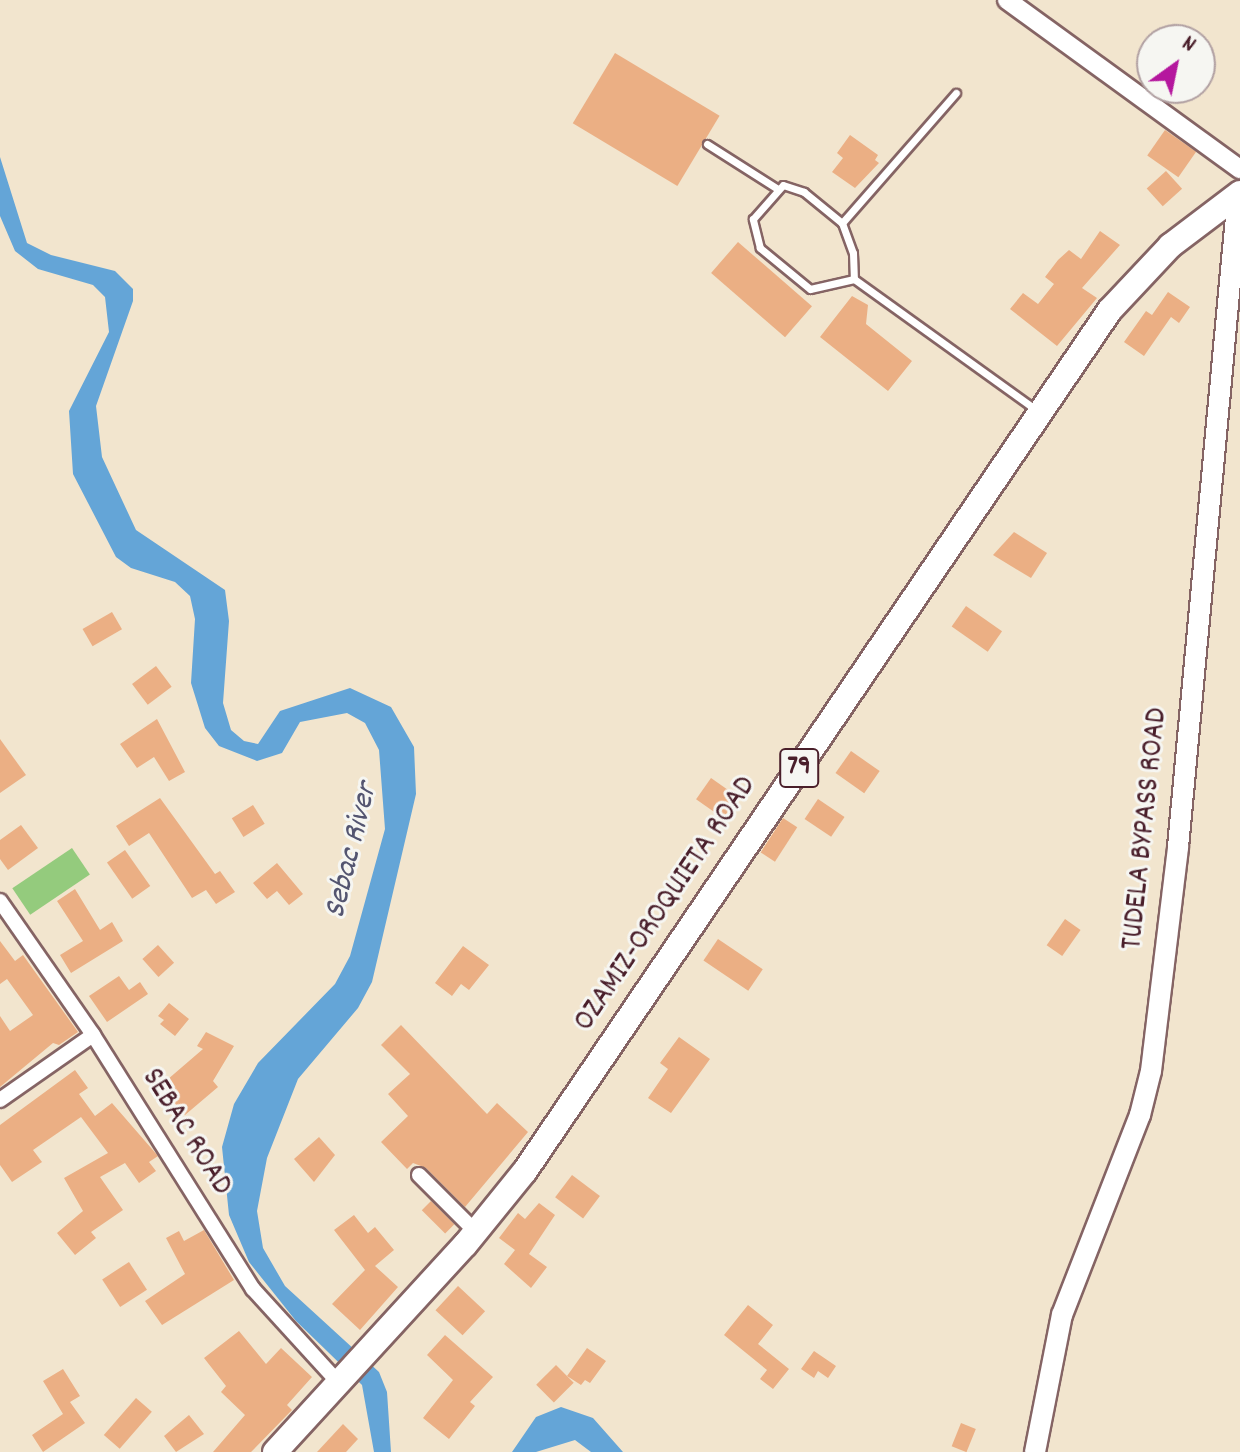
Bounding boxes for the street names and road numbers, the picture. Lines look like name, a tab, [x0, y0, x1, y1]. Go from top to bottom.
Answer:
street label: TUDELA BYPASS ROAD	[1116, 706, 1178, 952]
road number: 79	[779, 744, 819, 792]
street label: OZAMIZ-OROQUIETA ROAD	[568, 771, 766, 1039]
street label: SEBAC ROAD	[132, 1063, 238, 1203]

